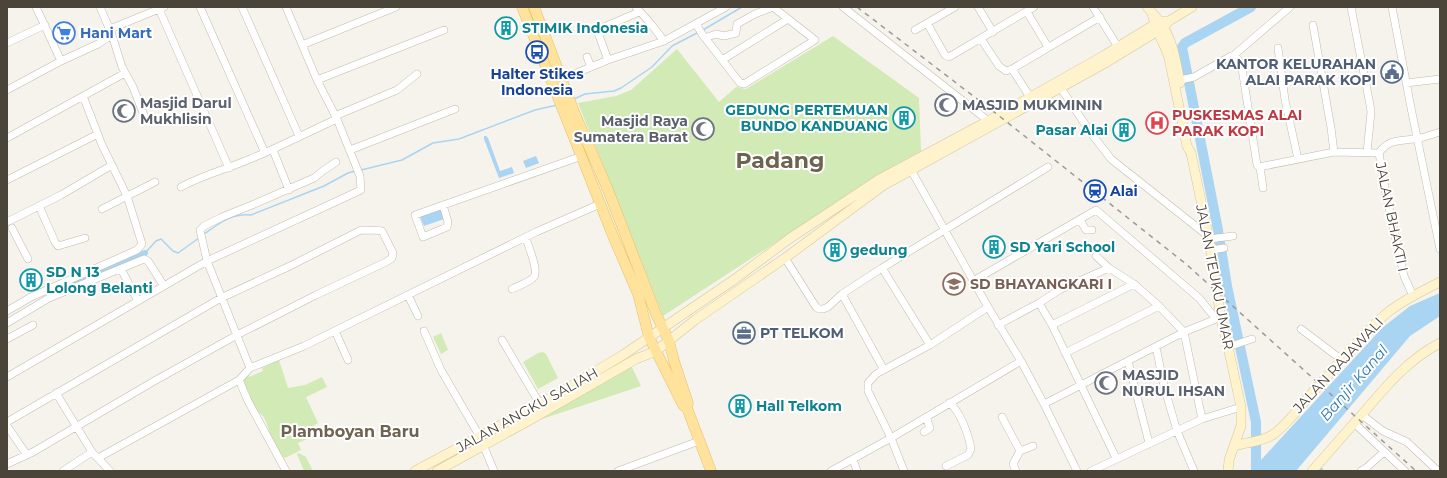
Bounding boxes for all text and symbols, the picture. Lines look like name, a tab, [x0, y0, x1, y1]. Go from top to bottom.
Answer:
building icon: STIMIK Indonesia	[493, 15, 519, 41]
place label: STIMIK Indonesia	[522, 19, 648, 37]
supermarket icon: Hani Mart	[51, 20, 77, 46]
place label: Hani Mart	[80, 24, 152, 42]
bus stop icon: Halter Stikes Indonesia	[524, 39, 550, 65]
place label: KANTOR KELURAHAN ALAI PARAK KOPI	[1216, 55, 1376, 89]
public building icon: KANTOR KELURAHAN ALAI PARAK KOPI	[1379, 59, 1405, 85]
place label: Halter Stikes Indonesia	[490, 65, 584, 99]
mosque icon: MASJID MUKMININ	[933, 92, 959, 118]
place label: Masjid Darul Mukhlisin	[140, 94, 232, 128]
place label: MASJID MUKMININ	[962, 96, 1103, 114]
mosque icon: Masjid Darul Mukhlisin	[111, 98, 137, 124]
place label: GEDUNG PERTEMUAN BUNDO KANDUANG	[725, 101, 888, 135]
building icon: GEDUNG PERTEMUAN BUNDO KANDUANG	[891, 105, 917, 131]
place label: PUSKESMAS ALAI PARAK KOPI	[1172, 106, 1302, 140]
hospital icon: PUSKESMAS ALAI PARAK KOPI	[1144, 110, 1170, 136]
place label: Masjid Raya Sumatera Barat	[574, 112, 688, 146]
mosque icon: Masjid Raya Sumatera Barat	[690, 116, 716, 142]
building icon: Pasar Alai	[1111, 117, 1137, 143]
place label: Pasar Alai	[1035, 121, 1108, 139]
district label: Padang	[736, 147, 824, 174]
street label: JALAN BHAKTI I	[1371, 159, 1412, 274]
station icon: Alai	[1082, 178, 1108, 204]
place label: Alai	[1109, 182, 1138, 200]
street label: JALAN TEUKU UMAR	[1192, 202, 1238, 351]
building icon: SD Yari School	[981, 234, 1007, 260]
building icon: gedung	[822, 237, 848, 263]
place label: SD Yari School	[1010, 238, 1115, 256]
place label: gedung	[850, 241, 907, 259]
place label: SD N 13 Lolong Belanti	[46, 263, 153, 297]
building icon: SD N 13 Lolong Belanti	[18, 267, 44, 293]
school or university icon: SD BHAYANGKARI I	[941, 271, 967, 297]
place label: SD BHAYANGKARI I	[970, 275, 1112, 293]
street label: JALAN RAJAWALI	[1288, 313, 1387, 417]
office icon: PT TELKOM	[731, 320, 757, 346]
place label: PT TELKOM	[760, 324, 844, 342]
water label: Banjir Kanal	[1315, 341, 1392, 425]
street label: JALAN ANGKU SALIAH	[452, 363, 601, 457]
place label: MASJID NURUL IHSAN	[1122, 366, 1225, 400]
mosque icon: MASJID NURUL IHSAN	[1093, 370, 1119, 396]
building icon: Hall Telkom	[727, 393, 753, 419]
place label: Hall Telkom	[756, 397, 842, 415]
district label: Plamboyan Baru	[280, 422, 420, 441]

